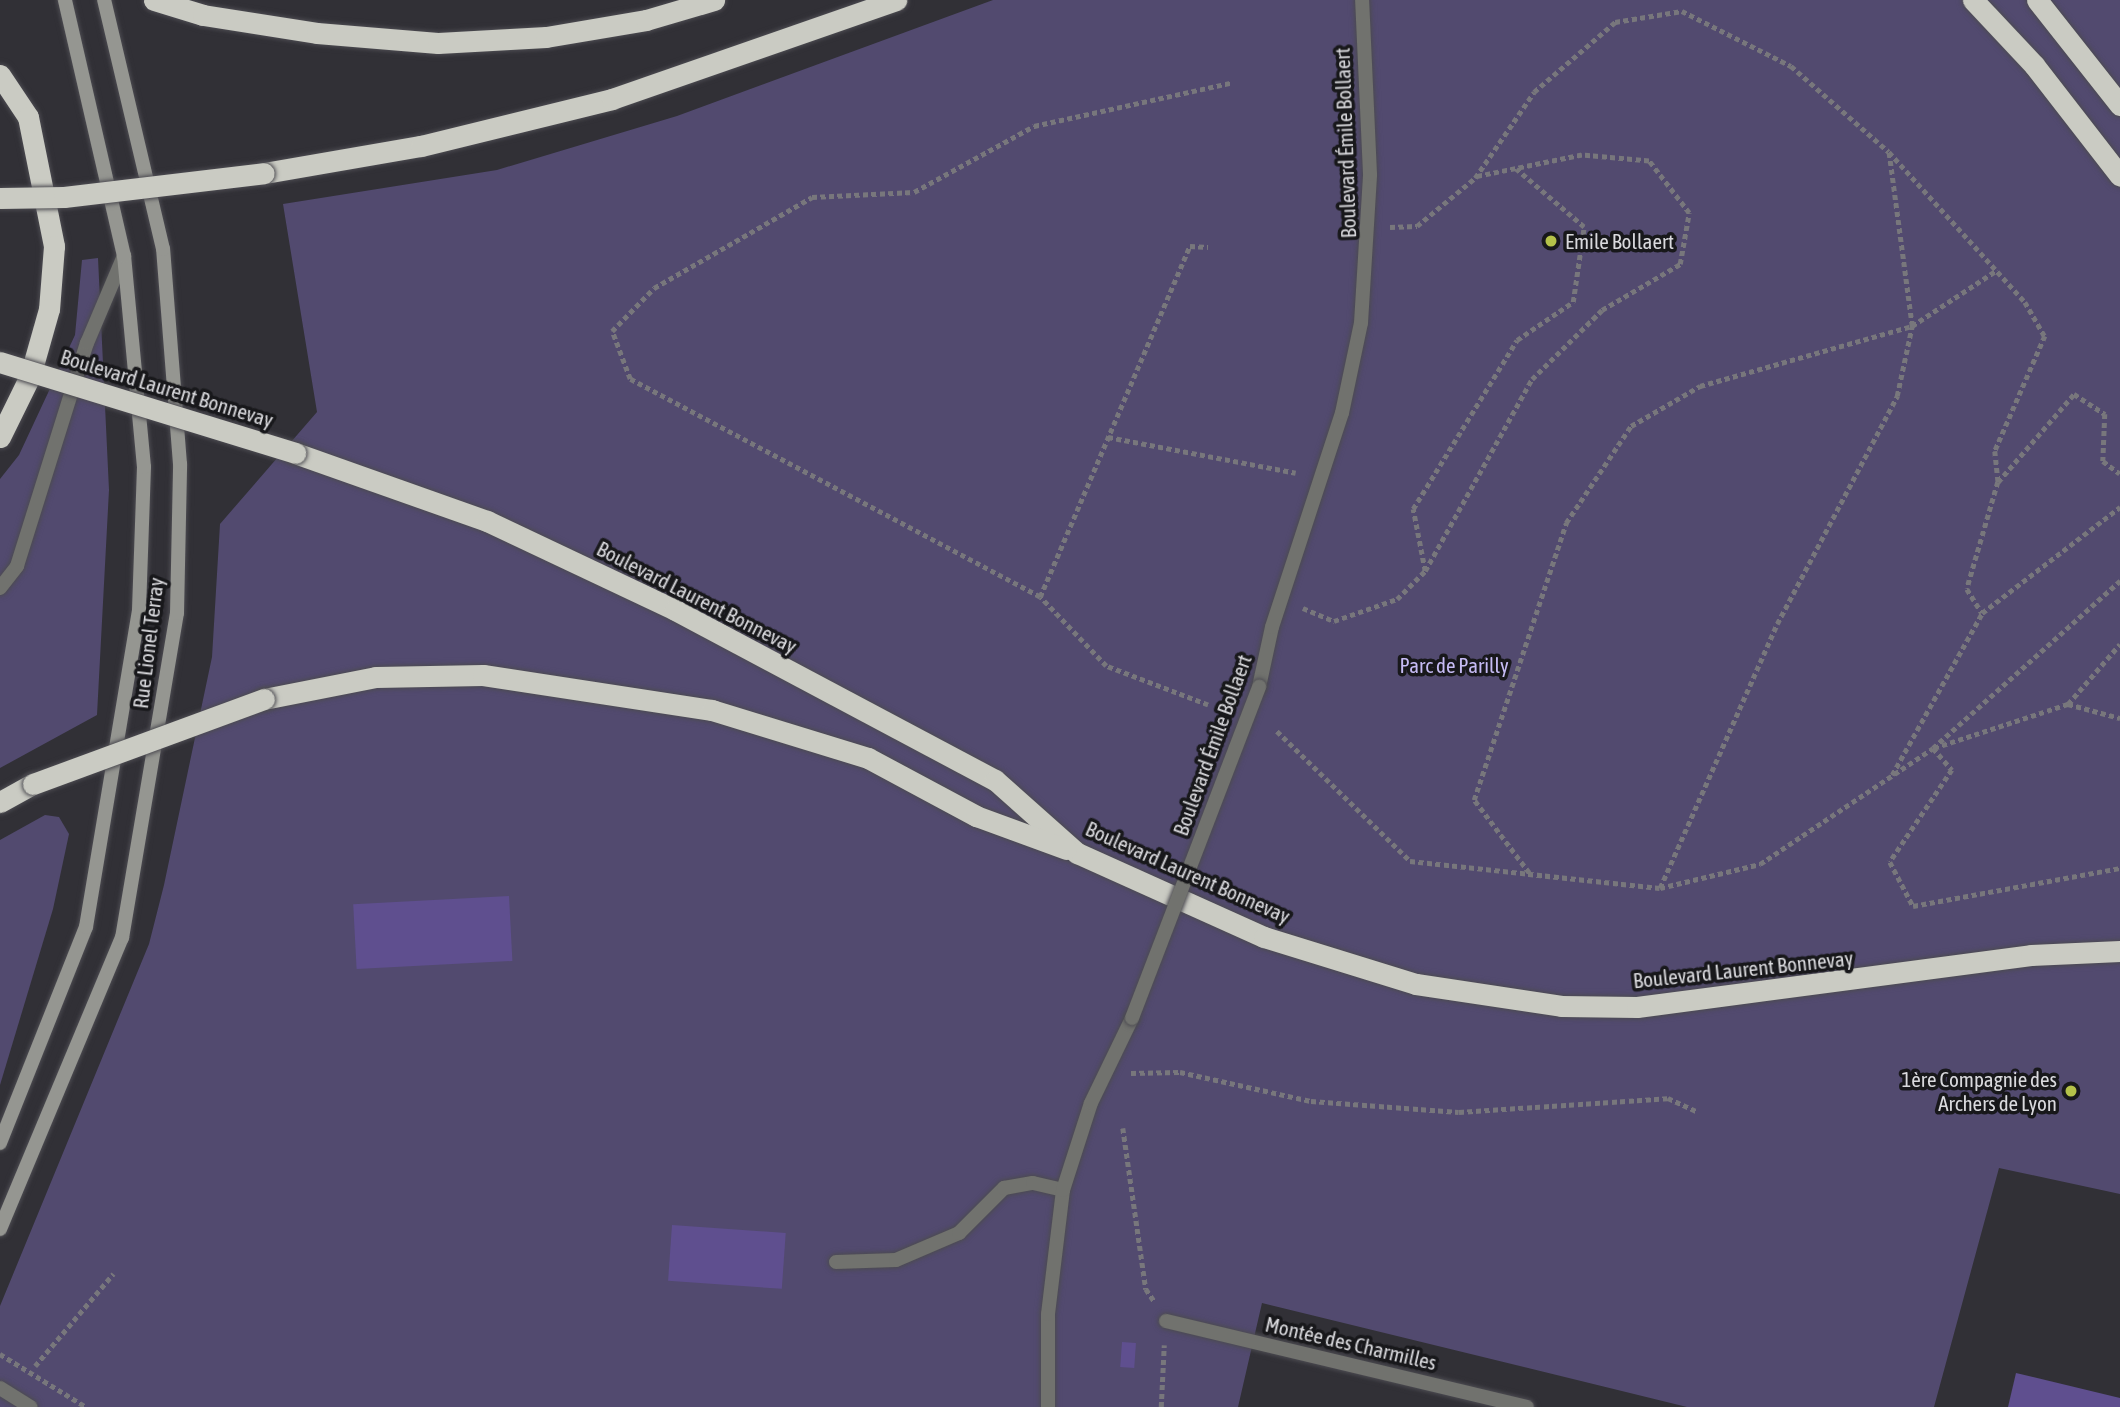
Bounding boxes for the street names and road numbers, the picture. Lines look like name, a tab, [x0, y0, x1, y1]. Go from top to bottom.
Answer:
street label: Boulevard Émile Bollaert	[1329, 47, 1361, 239]
street label: Boulevard Laurent Bonnevay	[58, 344, 276, 432]
street label: Boulevard Laurent Bonnevay	[593, 536, 801, 658]
street label: Rue Lionel Terray	[127, 576, 169, 710]
street label: Boulevard Émile Bollaert	[1168, 651, 1256, 839]
street label: Boulevard Laurent Bonnevay	[1082, 816, 1294, 928]
street label: Boulevard Laurent Bonnevay	[1632, 945, 1854, 993]
street label: Montée des Charmilles	[1263, 1311, 1439, 1375]

